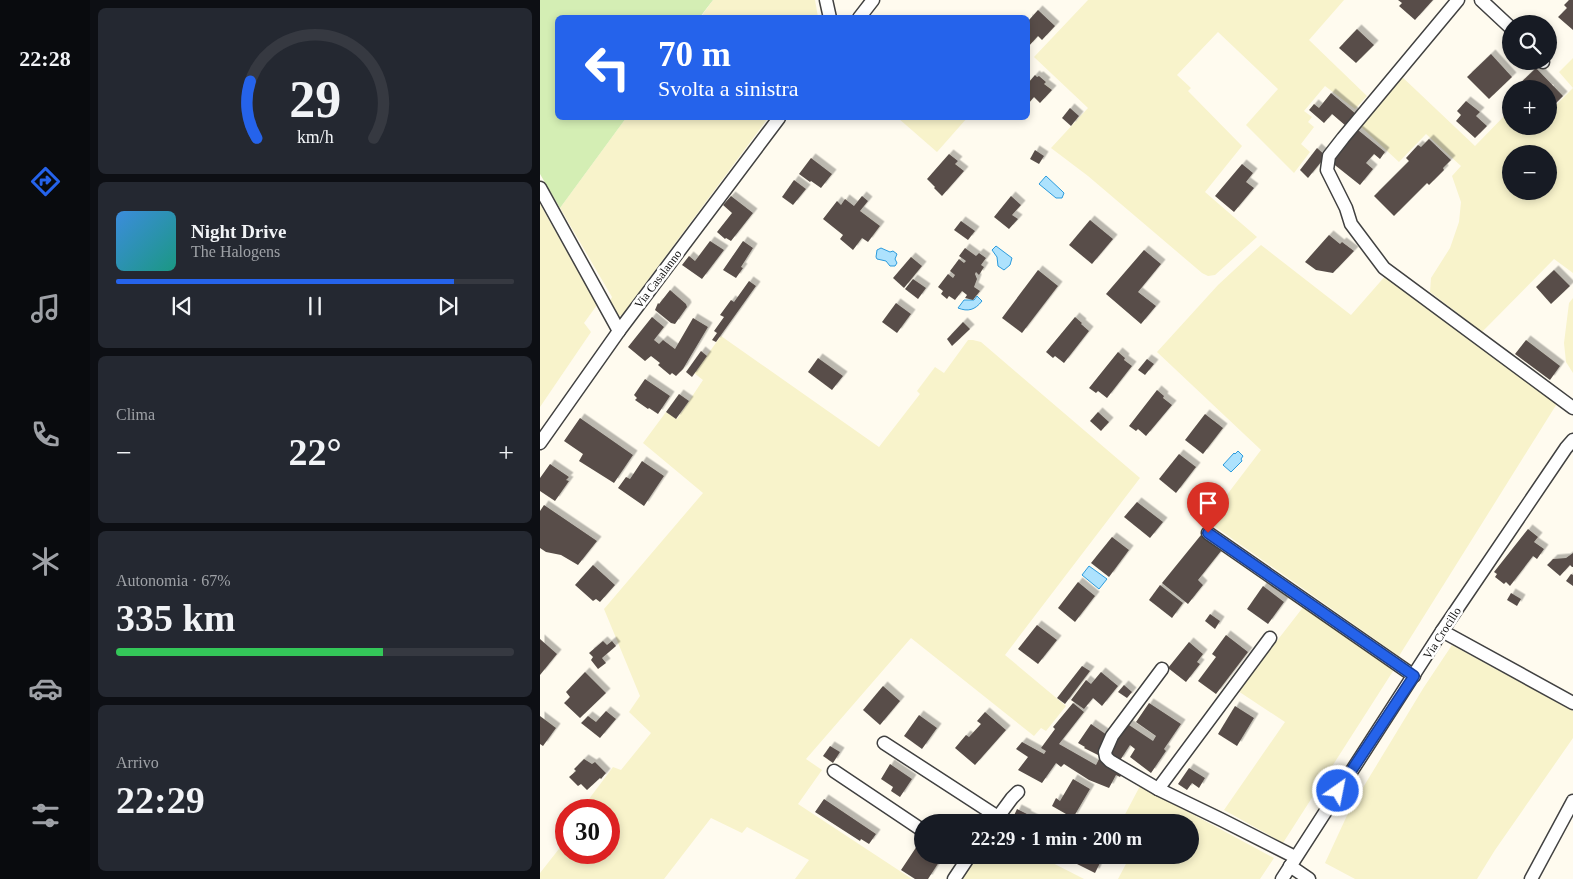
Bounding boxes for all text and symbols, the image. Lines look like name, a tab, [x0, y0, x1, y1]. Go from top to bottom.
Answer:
map controls	[1502, 15, 1557, 200]
button: search	[1502, 15, 1557, 70]
icon: left	[575, 35, 640, 100]
text: 70 m	[658, 35, 731, 74]
text: 22:28	[19, 46, 71, 71]
text: 29	[289, 71, 341, 128]
text: Svolta a sinistra	[658, 76, 799, 101]
button: +	[1502, 80, 1557, 135]
text: km/h	[297, 127, 333, 147]
button: −	[1502, 145, 1557, 200]
icon: directions	[28, 164, 63, 199]
text: Night Drive	[191, 221, 287, 242]
text: The Halogens	[191, 243, 280, 260]
street label: Via Casalanno	[631, 247, 685, 311]
icon: music	[28, 291, 63, 326]
icon: previous	[168, 292, 196, 320]
icon: pause	[301, 292, 329, 320]
icon: next	[434, 292, 462, 320]
text: Clima	[116, 406, 155, 423]
icon: phone	[28, 417, 63, 452]
text: 22°	[288, 431, 342, 473]
text: −	[116, 437, 132, 468]
text: +	[498, 437, 514, 468]
pin	[1187, 482, 1229, 533]
icon: arrive	[1194, 489, 1222, 517]
icon: climate	[28, 544, 63, 579]
text: Autonomia · 67%	[116, 572, 231, 589]
text: 335 km	[116, 597, 235, 639]
street label: Via Crocillo	[1420, 604, 1464, 662]
icon: car	[28, 671, 63, 706]
text: Arrivo	[116, 754, 159, 771]
position arrow	[1311, 764, 1363, 816]
text: 22:29	[116, 779, 205, 821]
icon: filters	[28, 798, 63, 833]
speed limit sign: 30	[555, 799, 620, 864]
text: 22:29 · 1 min · 200 m	[971, 828, 1142, 849]

